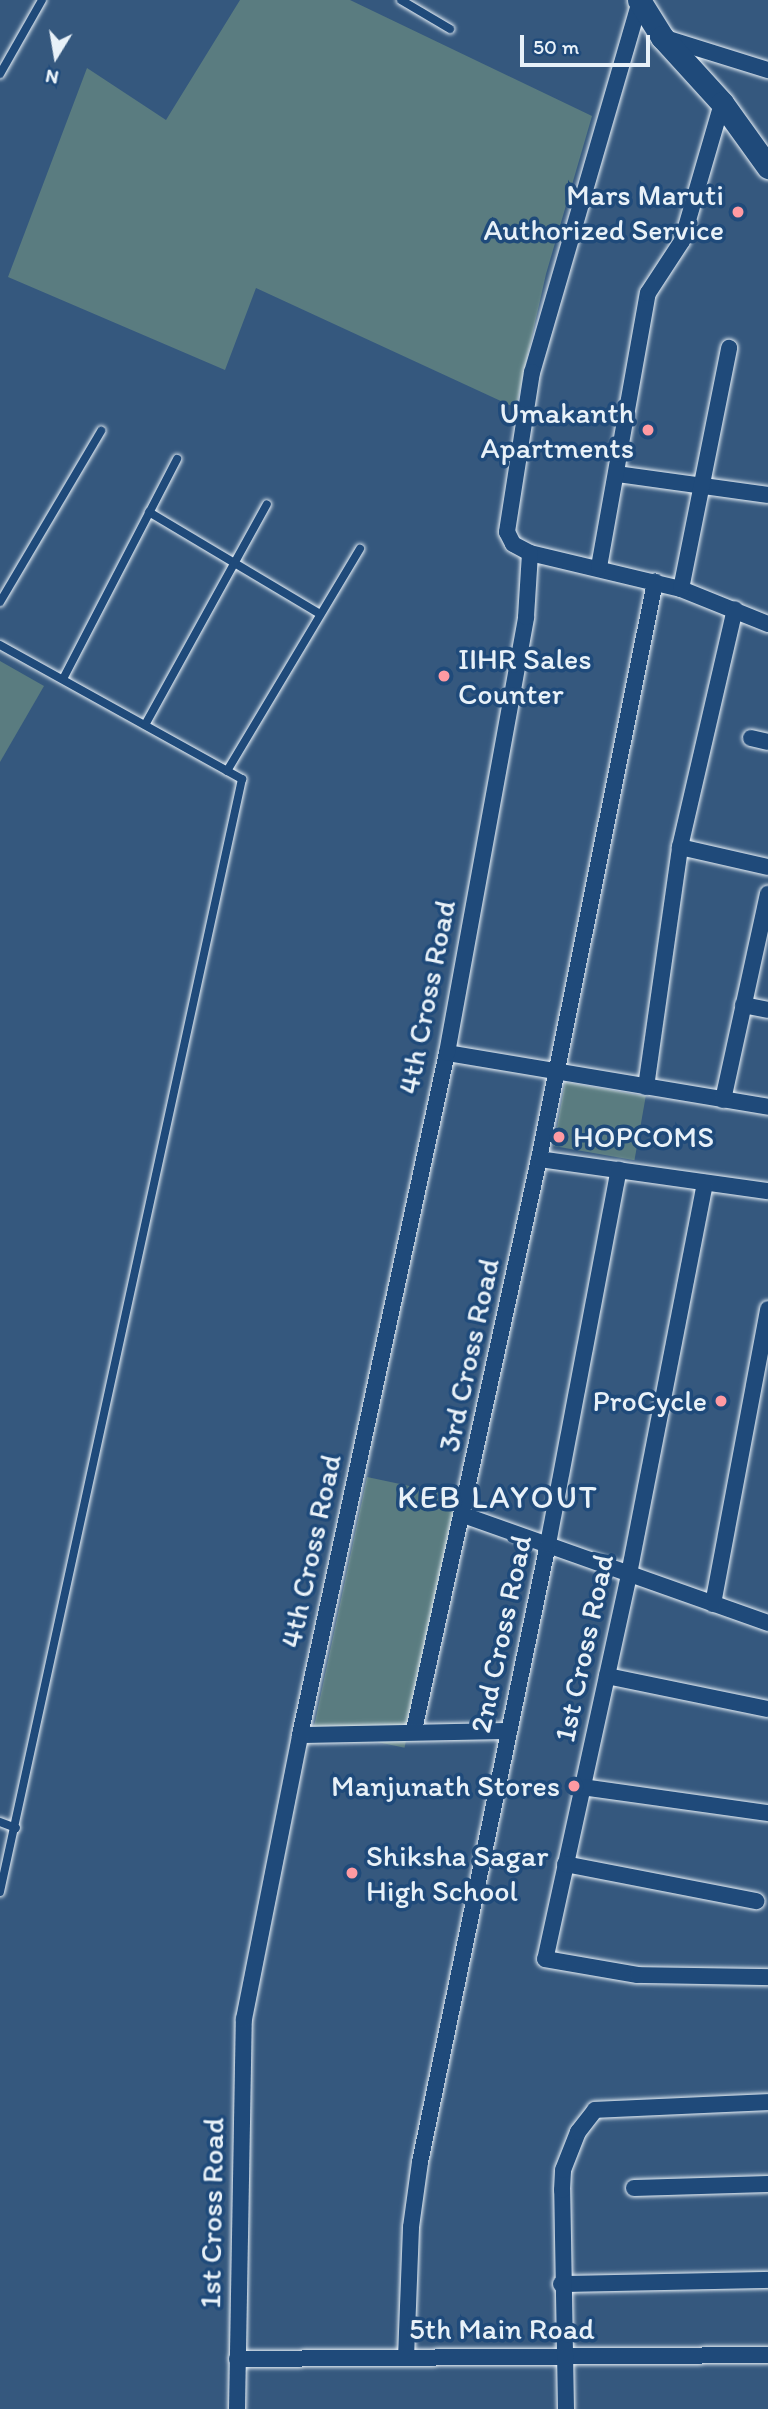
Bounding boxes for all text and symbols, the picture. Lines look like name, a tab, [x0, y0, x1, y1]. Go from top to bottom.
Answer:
north arrow	[21, 21, 91, 91]
scale bar	[523, 21, 652, 65]
text: 50 m	[533, 34, 579, 59]
text: N	[43, 65, 60, 90]
place label: Mars Maruti Authorized Service	[483, 177, 724, 247]
marker: Mars Maruti Authorized Service	[730, 204, 746, 220]
place label: Umakanth Apartments	[481, 395, 634, 466]
marker: Umakanth Apartments	[640, 422, 656, 438]
place label: IIHR Sales Counter	[458, 641, 592, 712]
marker: IIHR Sales Counter	[436, 668, 452, 684]
street label: 4th Cross Road	[391, 897, 463, 1097]
place label: HOPCOMS	[573, 1119, 714, 1155]
marker: HOPCOMS	[551, 1129, 567, 1145]
street label: 3rd Cross Road	[431, 1256, 507, 1454]
place label: ProCycle	[592, 1383, 707, 1419]
marker: ProCycle	[713, 1393, 729, 1409]
street label: 4th Cross Road	[273, 1451, 349, 1651]
district label: KEB LAYOUT	[398, 1478, 598, 1516]
street label: 2nd Cross Road	[463, 1532, 539, 1736]
street label: 1st Cross Road	[547, 1551, 621, 1745]
place label: Manjunath Stores	[332, 1768, 560, 1804]
marker: Manjunath Stores	[566, 1778, 582, 1794]
place label: Shiksha Sagar High School	[366, 1838, 547, 1909]
marker: Shiksha Sagar High School	[344, 1865, 360, 1881]
street label: 1st Cross Road	[192, 2118, 232, 2308]
street label: 5th Main Road	[410, 2311, 594, 2347]

